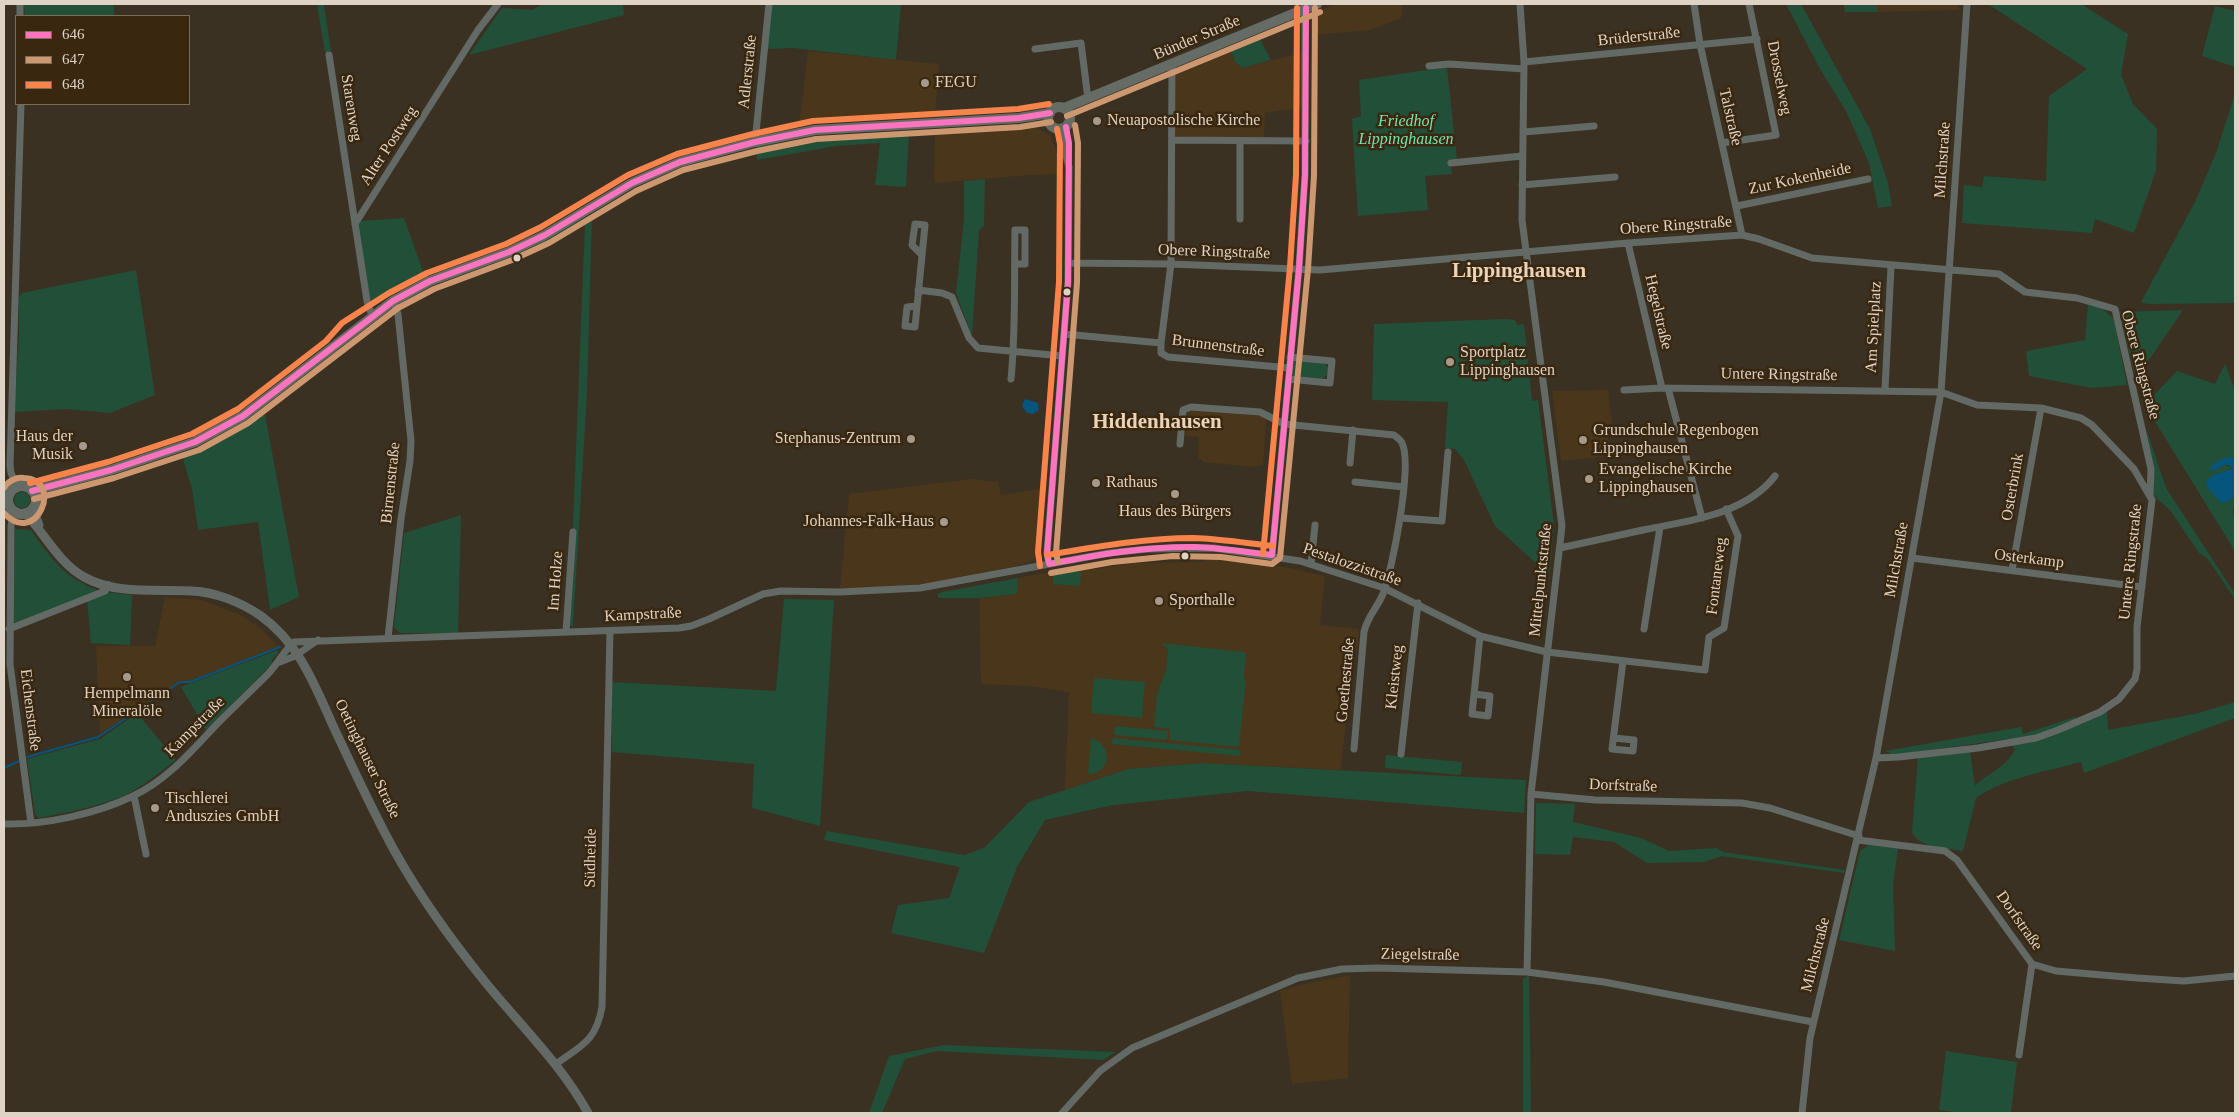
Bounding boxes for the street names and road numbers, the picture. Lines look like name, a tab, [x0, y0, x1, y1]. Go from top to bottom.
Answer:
street label: Bünder Straße	[1151, 11, 1243, 65]
street label: Brüderstraße	[1597, 23, 1681, 51]
street label: Adlerstraße	[735, 34, 761, 110]
street label: Drosselweg	[1762, 39, 1796, 117]
street label: Starenweg	[336, 73, 366, 143]
street label: Talstraße	[1714, 86, 1746, 148]
street label: Alter Postweg	[356, 103, 422, 189]
street label: Milchstraße	[1931, 121, 1955, 199]
street label: Zur Kokenheide	[1747, 159, 1853, 199]
street label: Obere Ringstraße	[1619, 213, 1733, 239]
street label: Obere Ringstraße	[1157, 240, 1271, 264]
street label: Hegelstraße	[1640, 273, 1676, 351]
street label: Am Spielplatz	[1862, 281, 1886, 373]
street label: Obere Ringstraße	[2116, 308, 2164, 422]
street label: Brunnenstraße	[1171, 331, 1265, 361]
street label: Untere Ringstraße	[1720, 364, 1838, 386]
street label: Birnenstraße	[377, 441, 405, 525]
street label: Osterbrink	[1998, 452, 2028, 522]
street label: Untere Ringstraße	[2115, 503, 2147, 621]
street label: Milchstraße	[1881, 521, 1913, 599]
street label: Mittelpunktstraße	[1526, 522, 1556, 638]
street label: Fontaneweg	[1703, 536, 1731, 616]
street label: Pestalozzistraße	[1300, 539, 1404, 591]
street label: Osterkamp	[1993, 545, 2065, 573]
street label: Im Holze	[544, 550, 568, 612]
street label: Kampstraße	[604, 603, 682, 627]
street label: Goethestraße	[1333, 637, 1359, 723]
street label: Kleistweg	[1382, 644, 1408, 710]
street label: Eichenstraße	[15, 668, 45, 752]
street label: Kampstraße	[161, 693, 229, 761]
street label: Oetinghauser Straße	[330, 696, 404, 822]
street label: Dorfstraße	[1588, 775, 1658, 797]
street label: Südheide	[581, 828, 601, 888]
street label: Dorfstraße	[1992, 887, 2046, 955]
street label: Milchstraße	[1797, 916, 1835, 994]
street label: Ziegelstraße	[1380, 945, 1460, 965]

